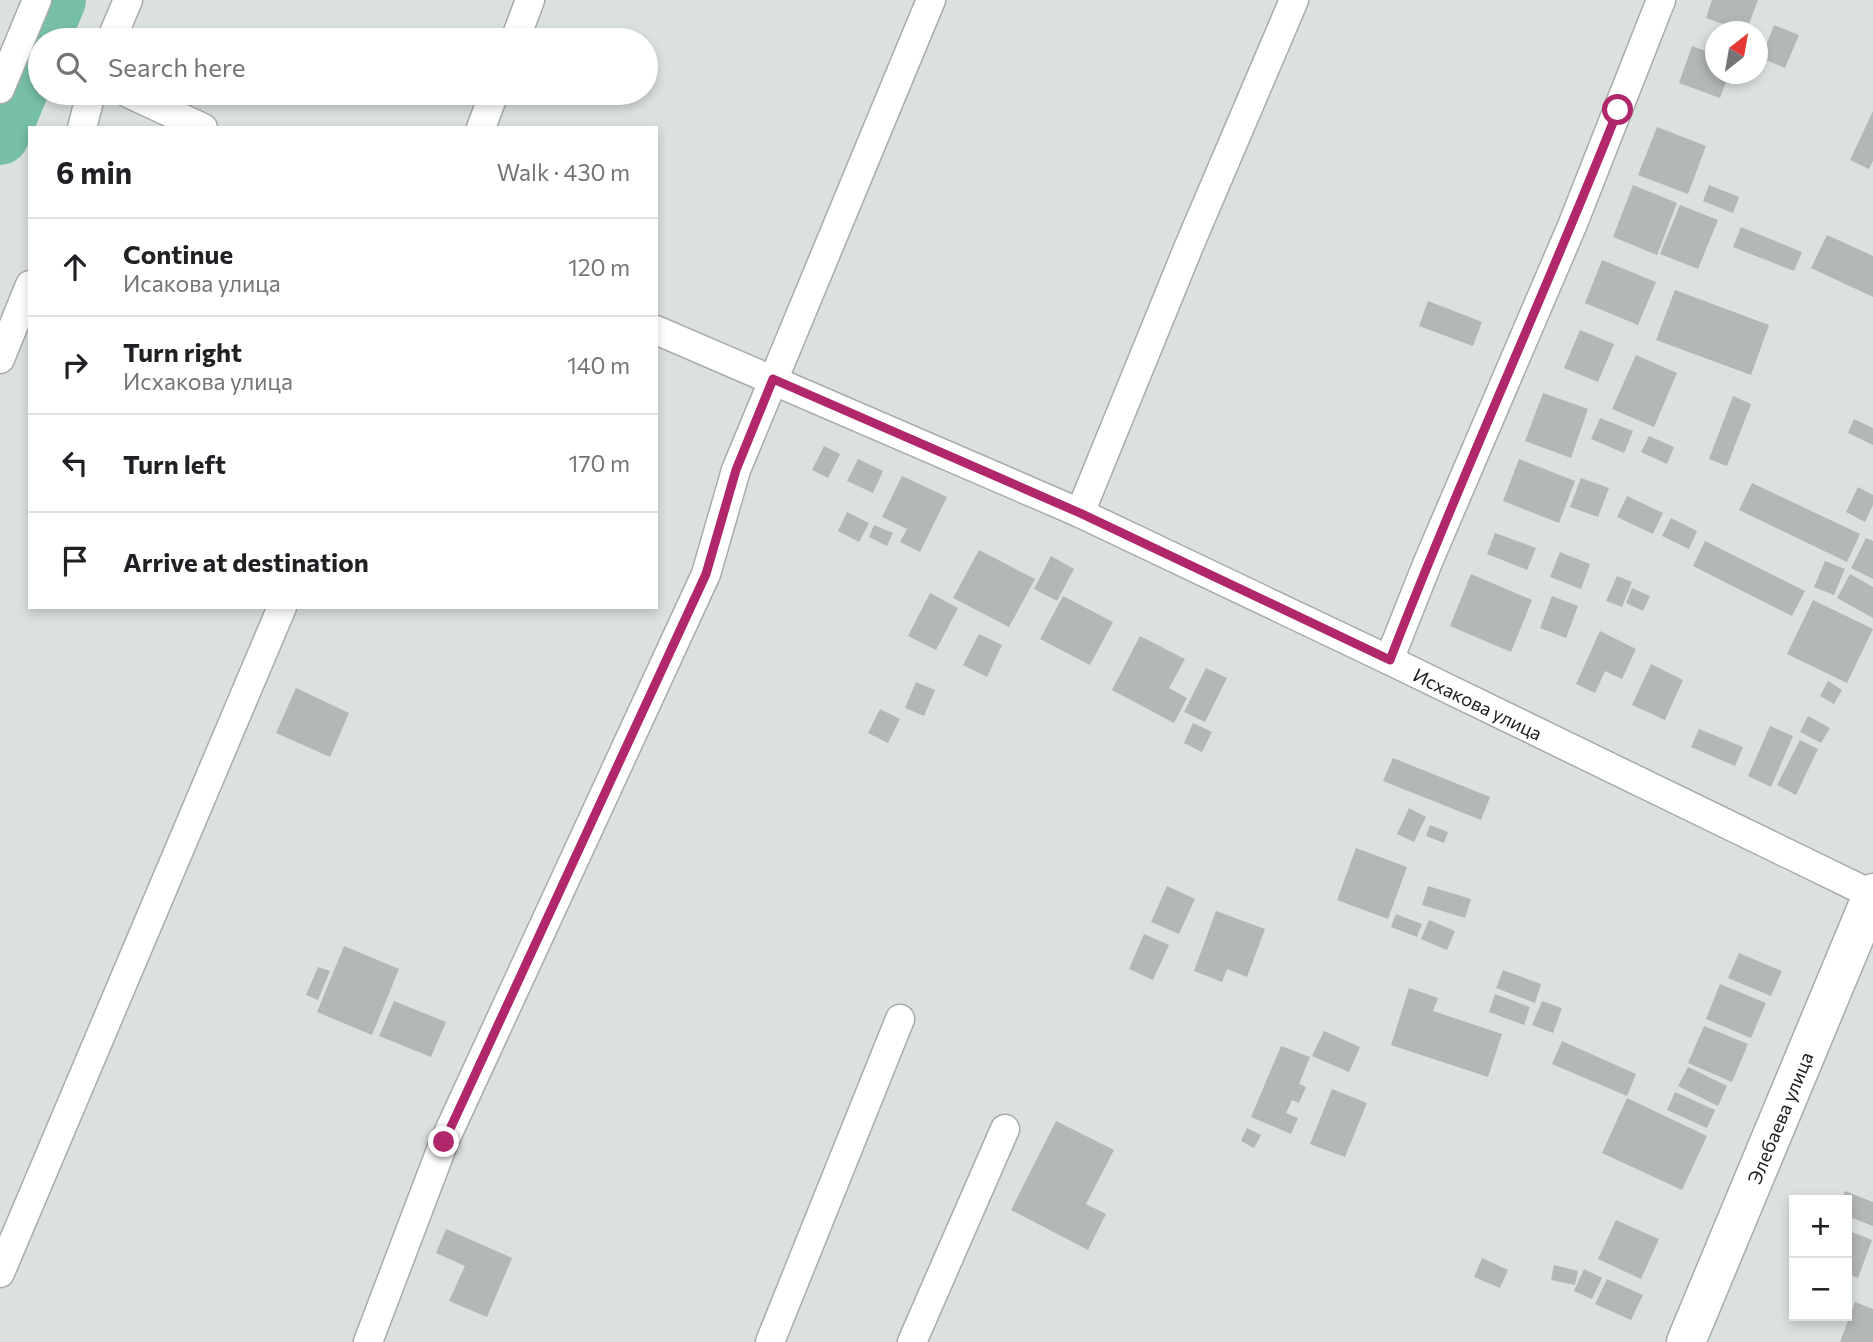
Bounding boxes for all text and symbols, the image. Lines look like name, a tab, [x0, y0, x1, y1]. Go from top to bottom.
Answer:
north arrow	[1705, 21, 1768, 84]
search box	[28, 28, 658, 105]
icon: search	[52, 48, 90, 86]
text: Search here	[108, 51, 246, 82]
route start	[1602, 94, 1633, 125]
text: 6 min	[56, 153, 132, 190]
text: Walk · 430 m	[497, 158, 630, 186]
text: Continue	[123, 238, 233, 269]
icon: ahead	[56, 248, 94, 286]
text: 120 m	[568, 253, 630, 281]
text: Исакова улица	[123, 269, 281, 297]
text: Turn right	[123, 336, 242, 367]
icon: right	[56, 346, 94, 384]
text: 140 m	[567, 351, 630, 379]
text: Исхакова улица	[123, 367, 293, 395]
icon: left	[56, 444, 94, 482]
text: Turn left	[123, 448, 226, 479]
text: 170 m	[569, 449, 630, 477]
icon: arrive	[56, 542, 94, 580]
text: Arrive at destination	[123, 546, 369, 577]
street label: Исхакова улица	[1410, 662, 1546, 744]
street label: Элебаева улица	[1742, 1048, 1817, 1187]
route end	[428, 1126, 459, 1157]
map controls	[1789, 1195, 1852, 1321]
button: +	[1789, 1195, 1852, 1258]
button: −	[1789, 1258, 1852, 1321]

